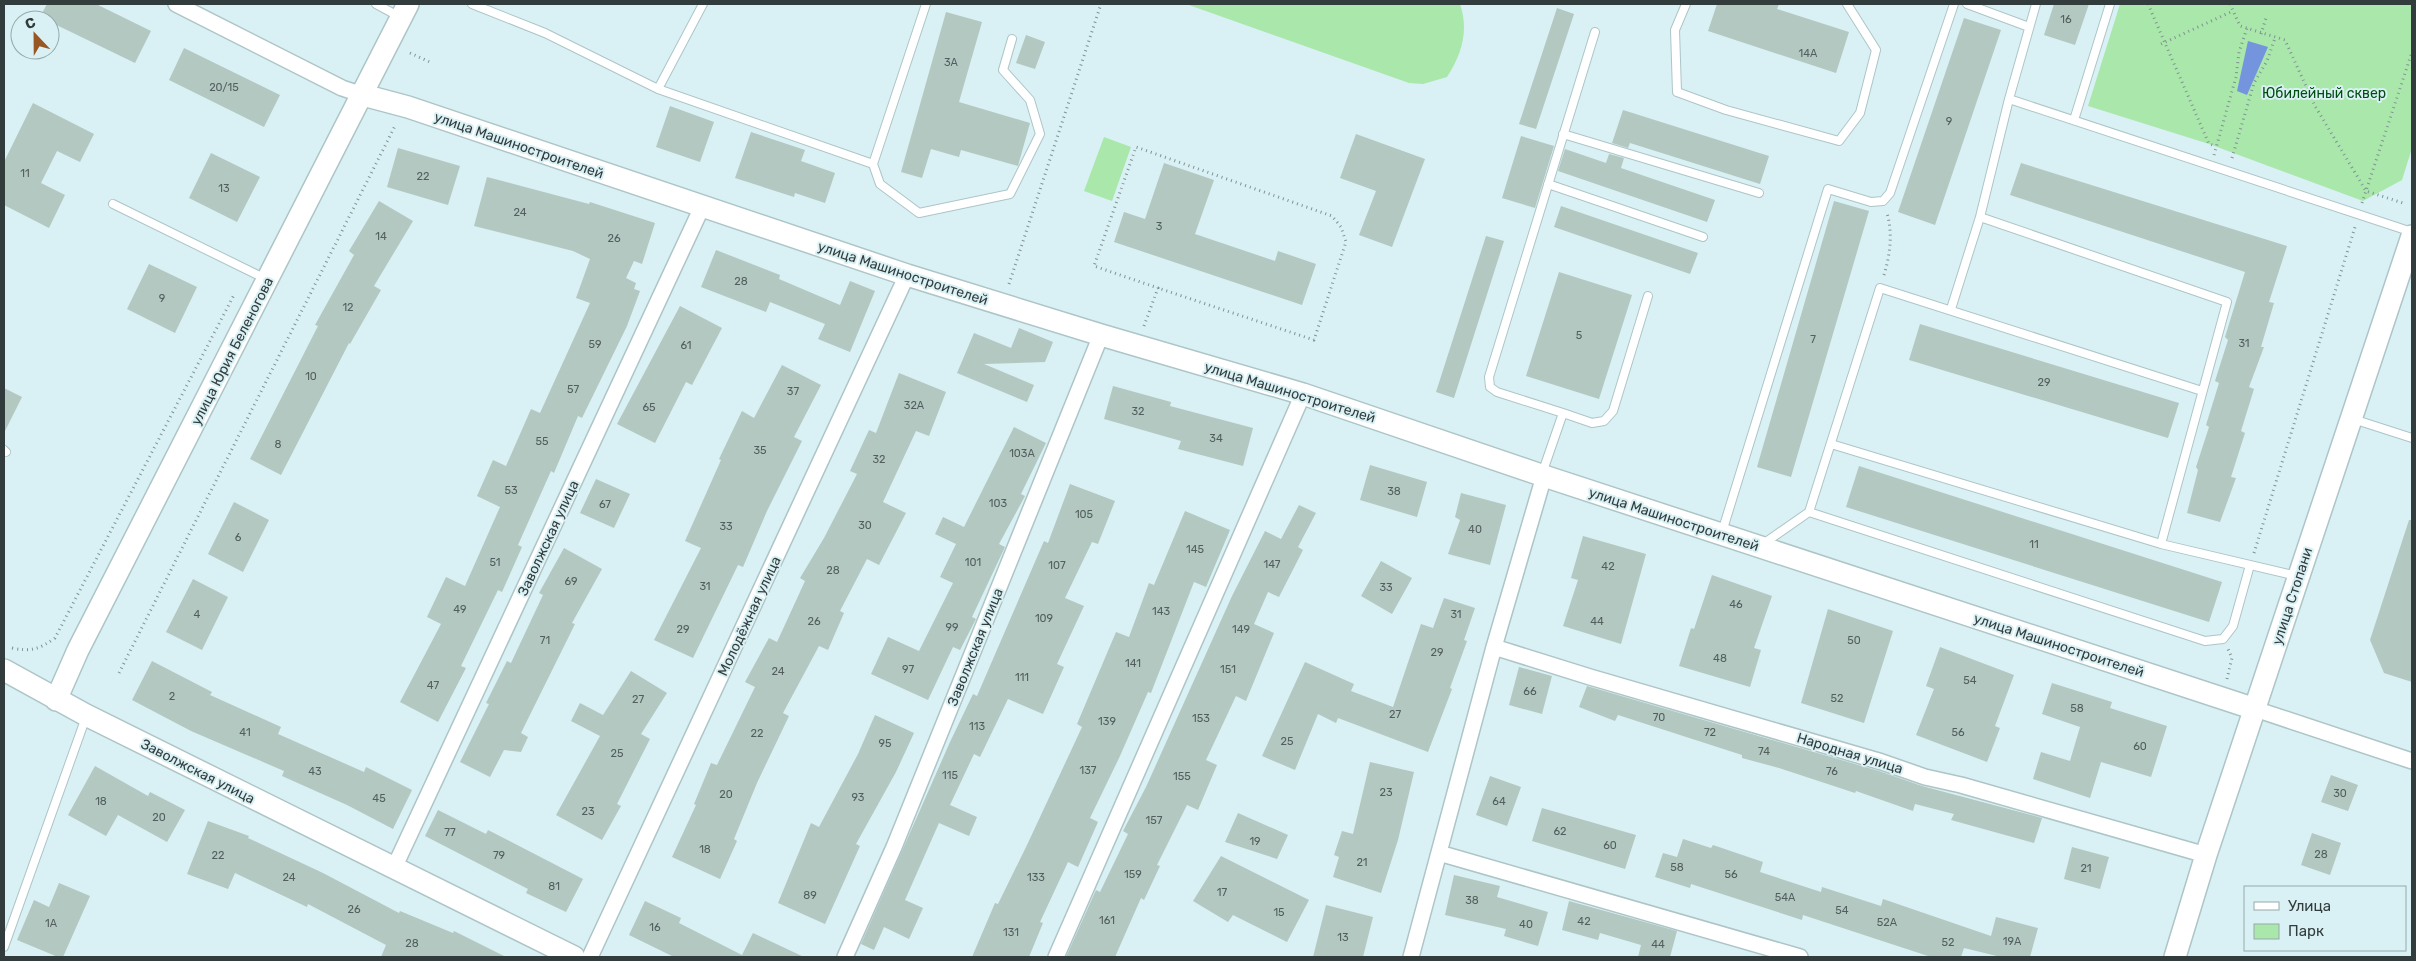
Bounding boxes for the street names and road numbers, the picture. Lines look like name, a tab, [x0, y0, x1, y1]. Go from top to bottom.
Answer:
street label: улица Машиностроителей	[432, 108, 606, 182]
street label: улица Машиностроителей	[816, 238, 990, 309]
street label: улица Юрия Беленогова	[188, 274, 277, 428]
street label: улица Машиностроителей	[1202, 358, 1377, 427]
street label: Заволжская улица	[514, 478, 583, 599]
street label: улица Машиностроителей	[1587, 484, 1761, 555]
street label: улица Стопани	[2269, 545, 2316, 647]
street label: Молодёжная улица	[714, 554, 785, 679]
street label: Заволжская улица	[944, 586, 1007, 709]
street label: улица Машиностроителей	[1972, 610, 2146, 681]
street label: Народная улица	[1795, 729, 1905, 778]
street label: Заволжская улица	[138, 735, 258, 808]

